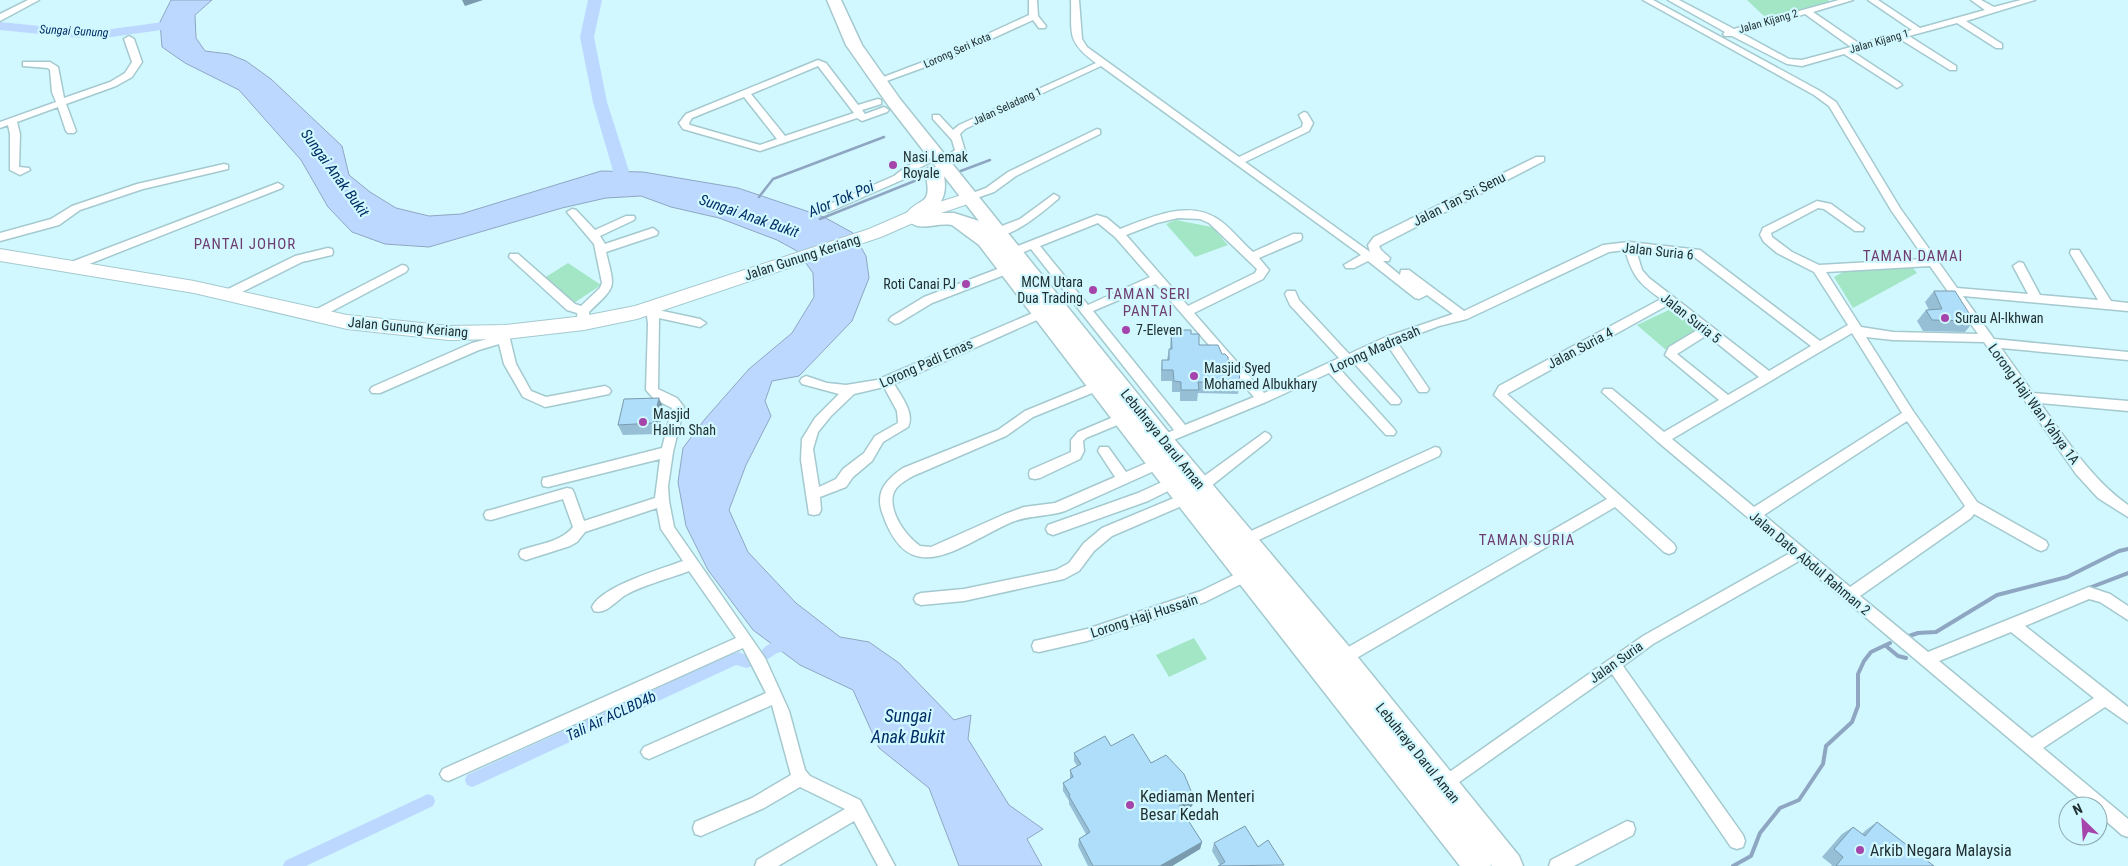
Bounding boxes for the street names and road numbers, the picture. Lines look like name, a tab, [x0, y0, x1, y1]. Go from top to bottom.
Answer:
street label: Jalan Kijang 2	[1737, 7, 1799, 36]
street label: Jalan Kijang 1	[1848, 27, 1910, 56]
street label: Lorong Seri Kota	[922, 30, 993, 71]
street label: Jalan Seladang 1	[971, 85, 1044, 128]
street label: Jalan Tan Sri Senu	[1410, 169, 1508, 229]
street label: Jalan Gunung Keriang	[742, 231, 862, 283]
street label: Jalan Suria 6	[1621, 239, 1695, 263]
street label: Jalan Suria 5	[1658, 290, 1724, 346]
street label: Jalan Gunung Keriang	[347, 314, 469, 340]
street label: Lorong Madrasah	[1328, 322, 1422, 376]
street label: Jalan Suria 4	[1545, 324, 1615, 372]
street label: Lorong Padi Emas	[877, 335, 975, 391]
street label: Lorong Haji Wan Yahya 1A	[1985, 341, 2083, 467]
street label: Lebuhraya Darul Aman	[1118, 386, 1208, 492]
street label: Jalan Dato Abdul Rahman 2	[1746, 508, 1874, 618]
street label: Lorong Haji Hussain	[1088, 591, 1200, 641]
street label: Jalan Suria	[1586, 638, 1646, 686]
street label: Lebuhraya Darul Aman	[1373, 700, 1463, 806]

